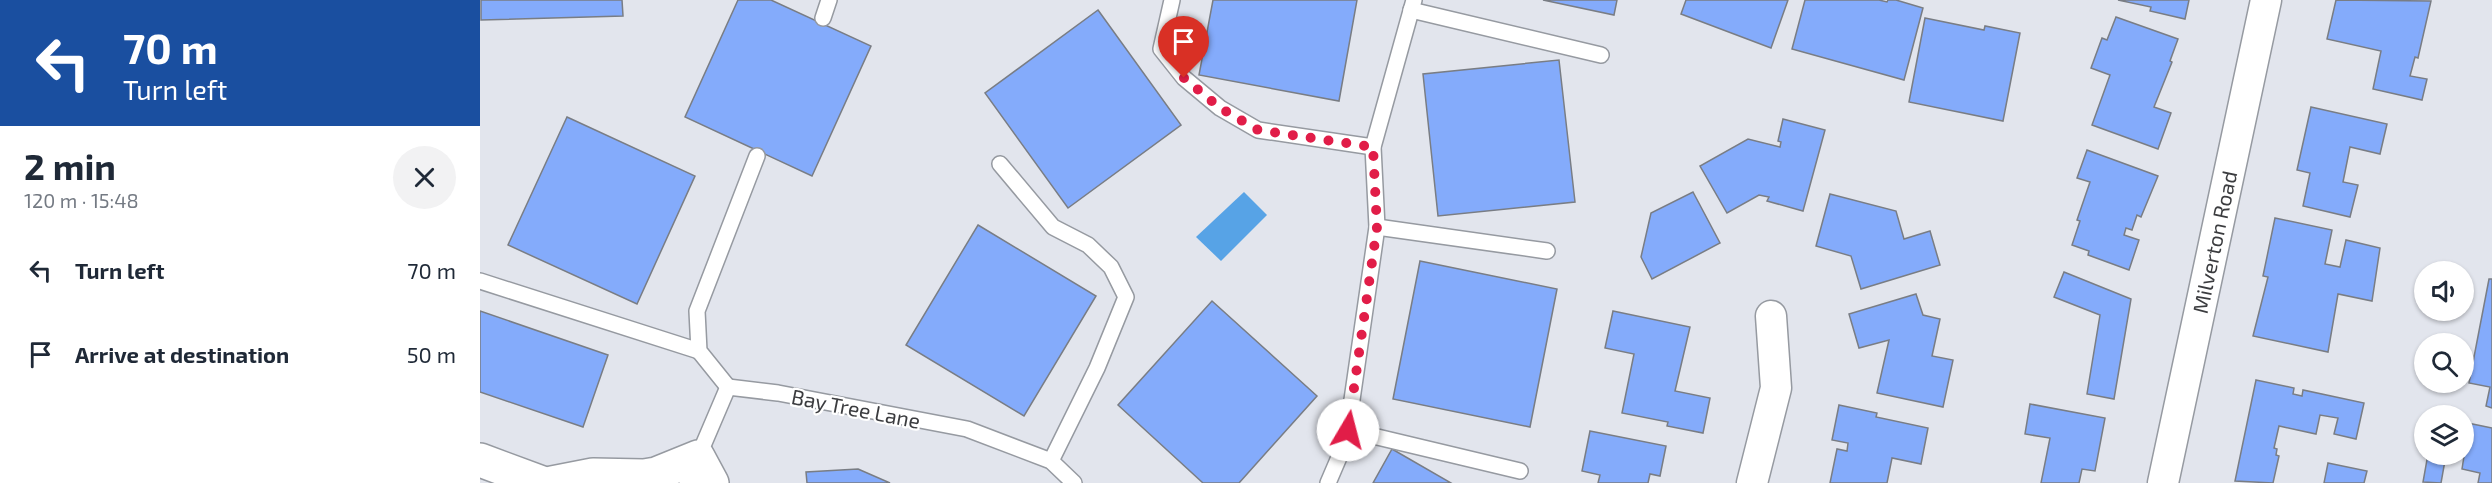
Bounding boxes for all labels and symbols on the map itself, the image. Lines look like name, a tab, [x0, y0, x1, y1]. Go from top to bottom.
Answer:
pin	[1158, 16, 1209, 78]
street label: Milverton Road	[2187, 168, 2241, 316]
street label: Bay Tree Lane	[789, 383, 923, 433]
position arrow	[1316, 398, 1380, 462]

